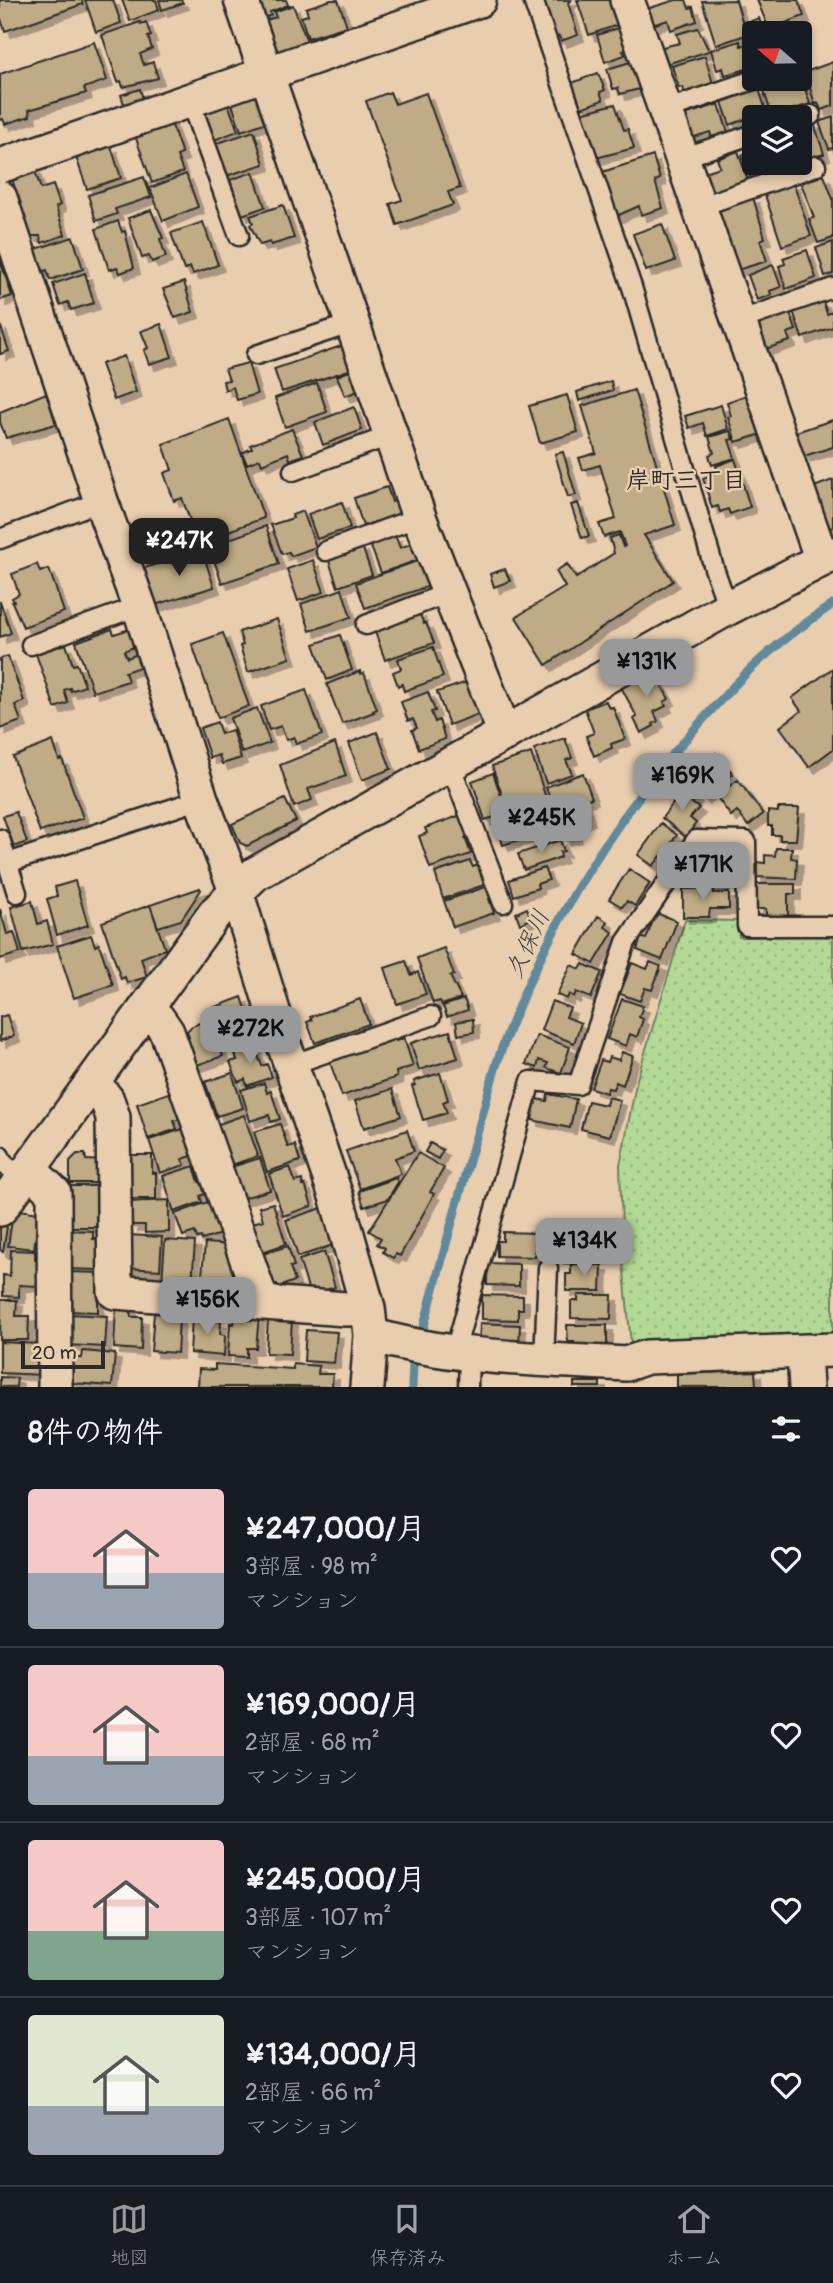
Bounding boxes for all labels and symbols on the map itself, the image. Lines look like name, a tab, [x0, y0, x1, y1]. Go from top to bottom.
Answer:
north arrow	[742, 21, 812, 91]
district label: 岸町三丁目	[626, 466, 746, 495]
pin: ¥247K	[130, 518, 228, 578]
pin: ¥131K	[597, 640, 695, 699]
pin: ¥169K	[633, 754, 731, 813]
pin: ¥245K	[492, 796, 590, 855]
pin: ¥171K	[654, 842, 752, 902]
water label: 久保川	[500, 905, 556, 983]
pin: ¥272K	[201, 1006, 299, 1066]
pin: ¥134K	[535, 1218, 633, 1278]
pin: ¥156K	[158, 1278, 256, 1337]
scale bar	[21, 1338, 105, 1370]

